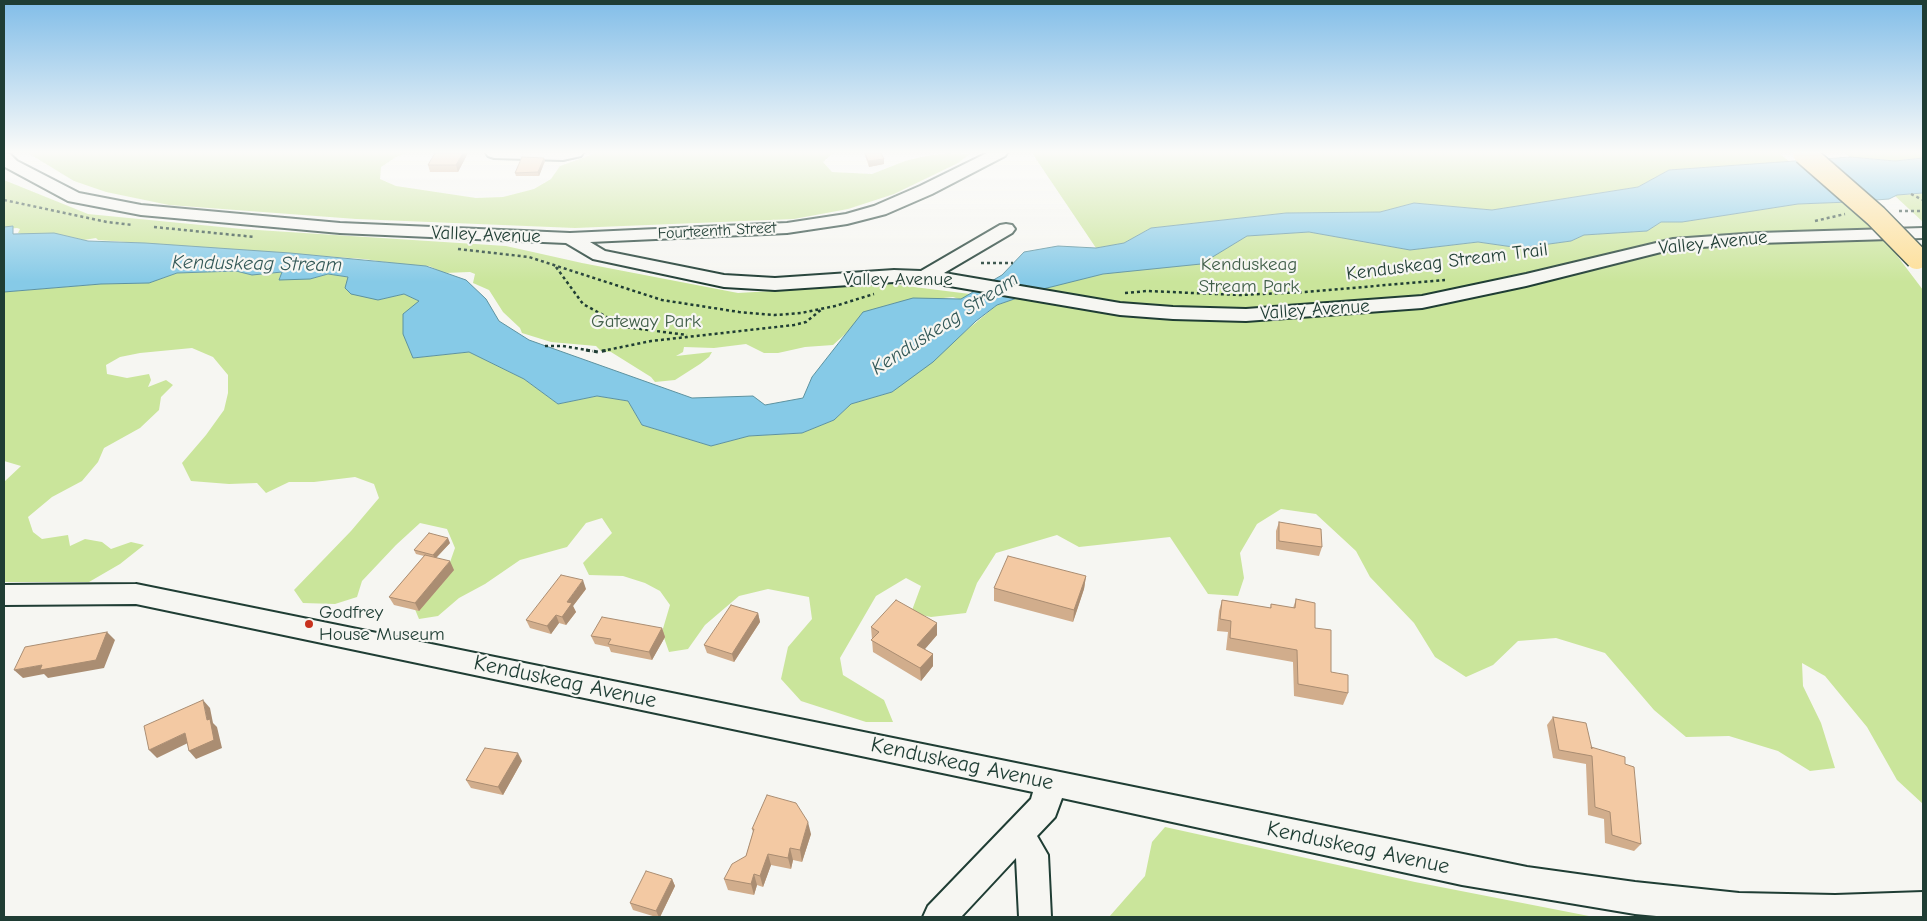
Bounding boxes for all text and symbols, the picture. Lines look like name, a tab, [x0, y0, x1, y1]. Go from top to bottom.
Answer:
street label: Fourteenth Street	[657, 218, 777, 244]
street label: Valley Avenue	[431, 222, 541, 248]
street label: Valley Avenue	[1657, 226, 1769, 260]
street label: Kenduskeag Stream Trail	[1345, 238, 1549, 286]
water label: Kenduskeag Stream	[172, 251, 342, 277]
park label: Kenduskeag Stream Park	[1199, 254, 1299, 298]
water label: Kenduskeag Stream	[867, 268, 1023, 380]
street label: Valley Avenue	[843, 269, 953, 291]
street label: Valley Avenue	[1260, 295, 1370, 325]
park label: Gateway Park	[591, 311, 701, 333]
place label: Godfrey House Museum	[319, 602, 445, 646]
marker: Godfrey House Museum	[303, 618, 315, 630]
street label: Kenduskeag Avenue	[471, 650, 659, 714]
street label: Kenduskeag Avenue	[868, 732, 1056, 796]
street label: Kenduskeag Avenue	[1264, 816, 1452, 880]

